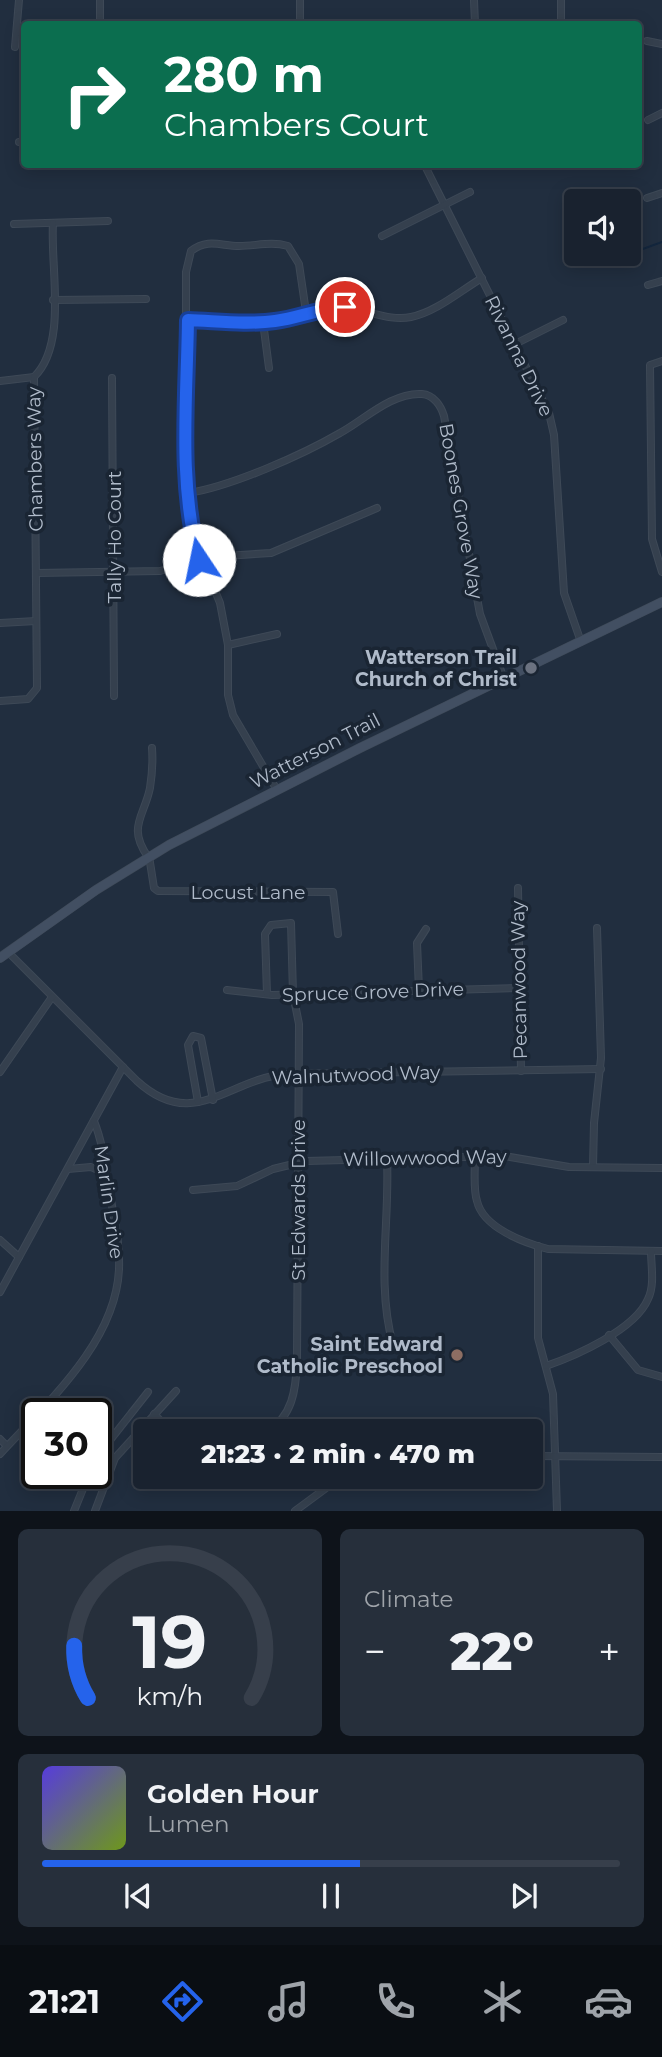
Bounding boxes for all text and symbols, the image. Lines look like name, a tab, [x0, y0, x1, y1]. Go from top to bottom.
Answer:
text: 280 m	[164, 45, 324, 104]
icon: right	[49, 49, 140, 140]
text: Chambers Court	[164, 105, 429, 144]
map controls	[564, 189, 641, 266]
button: sound	[564, 189, 641, 266]
pin	[315, 277, 375, 337]
icon: arrive	[326, 288, 364, 326]
street label: Rivanna Drive	[480, 292, 558, 420]
street label: Chambers Way	[22, 386, 48, 532]
street label: Boones Grove Way	[434, 421, 488, 601]
street label: Tally Ho Court	[103, 470, 126, 603]
position arrow	[162, 523, 236, 597]
place label: Watterson Trail Church of Christ	[355, 646, 517, 691]
marker: Watterson Trail Church of Christ	[523, 660, 539, 676]
street label: Watterson Trail	[246, 708, 384, 794]
street label: Locust Lane	[190, 881, 306, 904]
street label: Pecanwood Way	[506, 900, 532, 1060]
street label: Spruce Grove Drive	[282, 977, 464, 1007]
street label: Walnutwood Way	[271, 1061, 441, 1089]
street label: St Edwards Drive	[287, 1119, 310, 1281]
street label: Marlin Drive	[90, 1144, 128, 1260]
street label: Willowwood Way	[343, 1145, 508, 1171]
place label: Saint Edward Catholic Preschool	[257, 1333, 443, 1378]
marker: Saint Edward Catholic Preschool	[449, 1347, 465, 1363]
speed limit sign: 30	[21, 1398, 112, 1489]
text: 21:23 · 2 min · 470 m	[201, 1438, 475, 1470]
text: Climate	[364, 1585, 453, 1613]
text: 19	[133, 1599, 207, 1687]
text: 22°	[450, 1620, 534, 1683]
text: −	[364, 1628, 386, 1675]
text: +	[598, 1628, 620, 1675]
text: km/h	[137, 1681, 203, 1711]
text: Golden Hour	[147, 1778, 319, 1810]
text: Lumen	[147, 1810, 230, 1838]
icon: previous	[119, 1877, 157, 1915]
icon: pause	[312, 1877, 350, 1915]
icon: next	[505, 1877, 543, 1915]
icon: directions	[158, 1977, 207, 2026]
icon: music	[264, 1977, 313, 2026]
icon: phone	[371, 1977, 420, 2026]
icon: climate	[478, 1977, 527, 2026]
icon: car	[584, 1977, 633, 2026]
text: 21:21	[29, 1982, 100, 2021]

